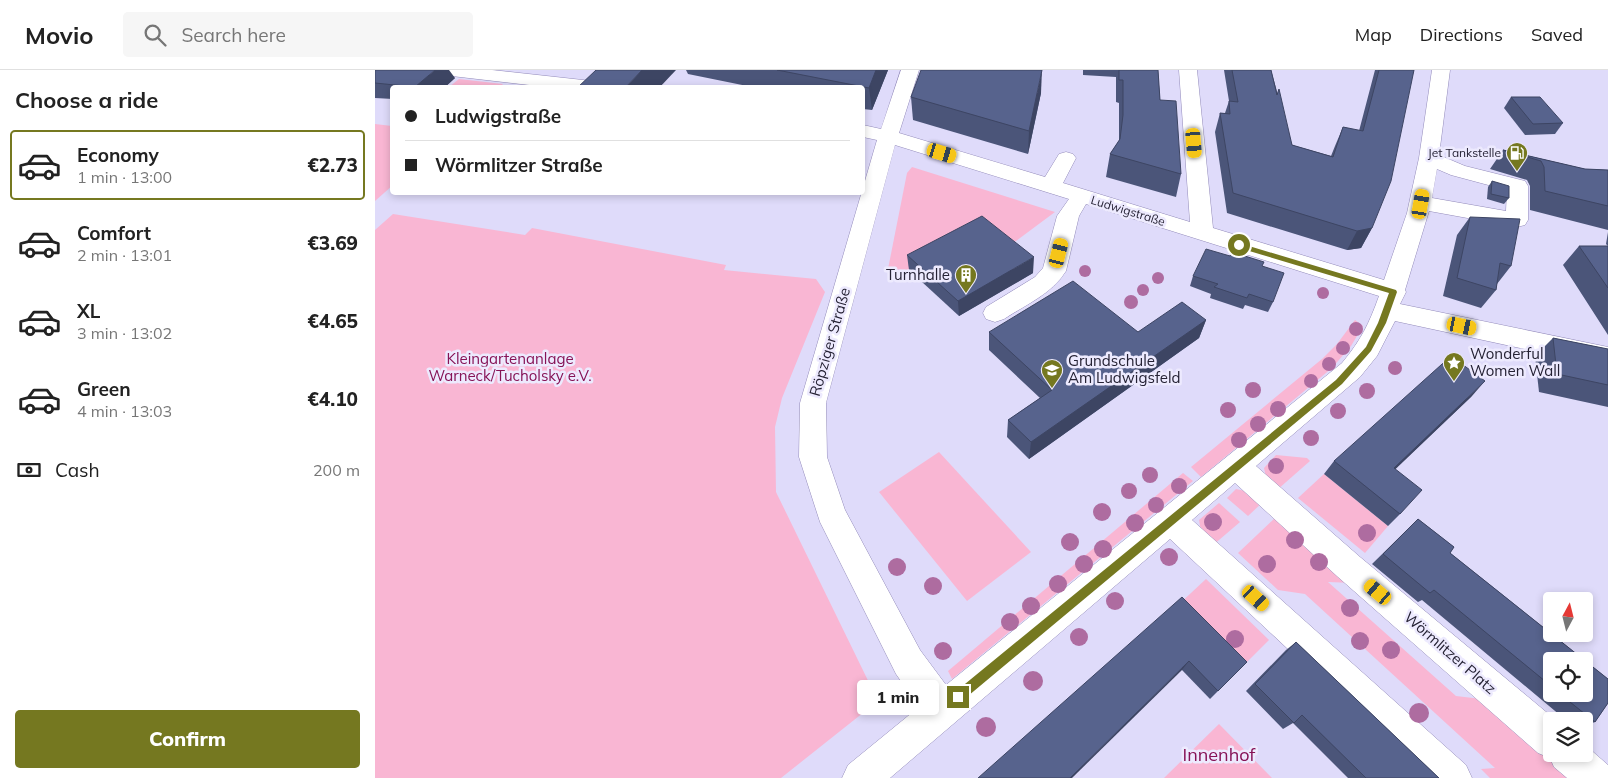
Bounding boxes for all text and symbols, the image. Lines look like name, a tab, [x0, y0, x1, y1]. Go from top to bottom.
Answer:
search box	[123, 12, 473, 57]
text: Movio	[25, 20, 93, 50]
icon: search	[141, 21, 169, 49]
text: Search here	[181, 23, 286, 47]
text: Map	[1355, 23, 1392, 46]
text: Directions	[1420, 23, 1503, 46]
text: Saved	[1531, 23, 1583, 46]
text: Choose a ride	[15, 86, 158, 114]
text: Ludwigstraße	[435, 104, 561, 128]
car	[1185, 127, 1202, 159]
car	[925, 141, 958, 165]
fuel station icon: Jet Tankstelle	[1505, 141, 1529, 172]
icon: car	[17, 143, 62, 188]
text: Economy	[77, 143, 159, 167]
place label: Jet Tankstelle	[1428, 145, 1501, 160]
text: €2.73	[307, 153, 358, 177]
text: Wörmlitzer Straße	[435, 153, 603, 177]
text: 1 min · 13:00	[77, 167, 172, 187]
car	[1411, 188, 1430, 220]
street label: Ludwigstraße	[1089, 192, 1167, 229]
icon: car	[17, 221, 62, 266]
text: Comfort	[77, 221, 151, 245]
text: €3.69	[307, 231, 358, 255]
route start	[1228, 234, 1250, 256]
car	[1048, 237, 1069, 269]
text: 2 min · 13:01	[77, 245, 172, 265]
building icon: Turnhalle	[954, 263, 978, 294]
place label: Turnhalle	[886, 265, 950, 284]
street label: Röpziger Straße	[805, 285, 854, 398]
icon: car	[17, 299, 62, 344]
text: XL	[77, 299, 100, 323]
text: €4.65	[307, 309, 358, 333]
car	[1445, 316, 1478, 336]
text: 3 min · 13:02	[77, 323, 172, 343]
place label: Wonderful Women Wall	[1470, 344, 1560, 380]
park label: Kleingartenanlage Warneck/Tucholsky e.V.	[428, 349, 592, 385]
place label: Grundschule Am Ludwigsfeld	[1068, 351, 1180, 387]
place icon: Wonderful Women Wall	[1442, 351, 1466, 382]
school or university icon: Grundschule Am Ludwigsfeld	[1040, 358, 1064, 389]
icon: car	[17, 377, 62, 422]
text: Green	[77, 377, 131, 401]
text: €4.10	[307, 387, 358, 411]
text: 4 min · 13:03	[77, 401, 172, 421]
icon: cash	[15, 456, 43, 484]
text: Cash	[55, 458, 100, 482]
text: 200 m	[313, 460, 360, 480]
car	[1361, 577, 1394, 607]
car	[1239, 582, 1272, 614]
north arrow	[1543, 592, 1593, 642]
map controls	[1543, 592, 1593, 762]
street label: Wörmlitzer Platz	[1400, 607, 1500, 698]
button: locate	[1543, 652, 1593, 702]
callout: 1 min	[858, 680, 941, 714]
route end	[947, 686, 969, 708]
text: 1 min	[877, 687, 919, 707]
button: Confirm	[15, 710, 360, 768]
button: layers	[1543, 712, 1593, 762]
park label: Innenhof	[1183, 743, 1256, 766]

